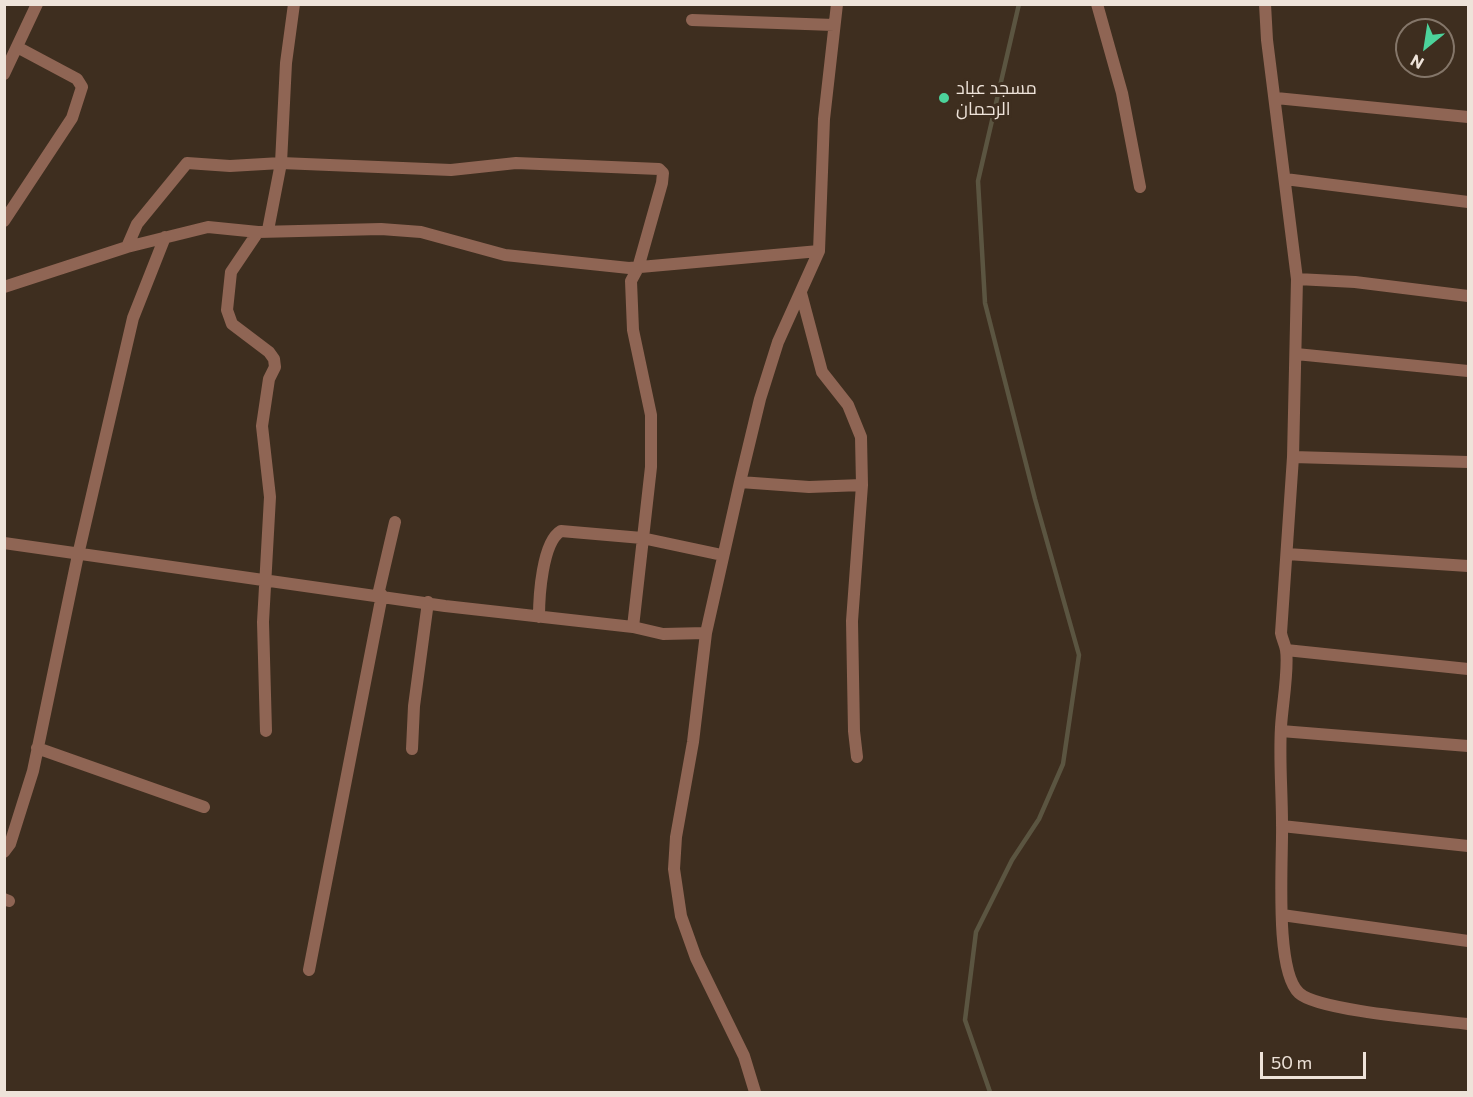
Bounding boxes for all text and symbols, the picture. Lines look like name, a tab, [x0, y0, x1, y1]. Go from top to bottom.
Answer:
north arrow	[1395, 18, 1455, 78]
text: N	[1407, 51, 1427, 74]
place label: مسجد عباد الرحمان	[956, 77, 1037, 119]
marker: مسجد عباد الرحمان	[937, 91, 951, 105]
scale bar	[1263, 1040, 1370, 1078]
text: 50 m	[1271, 1051, 1312, 1073]

